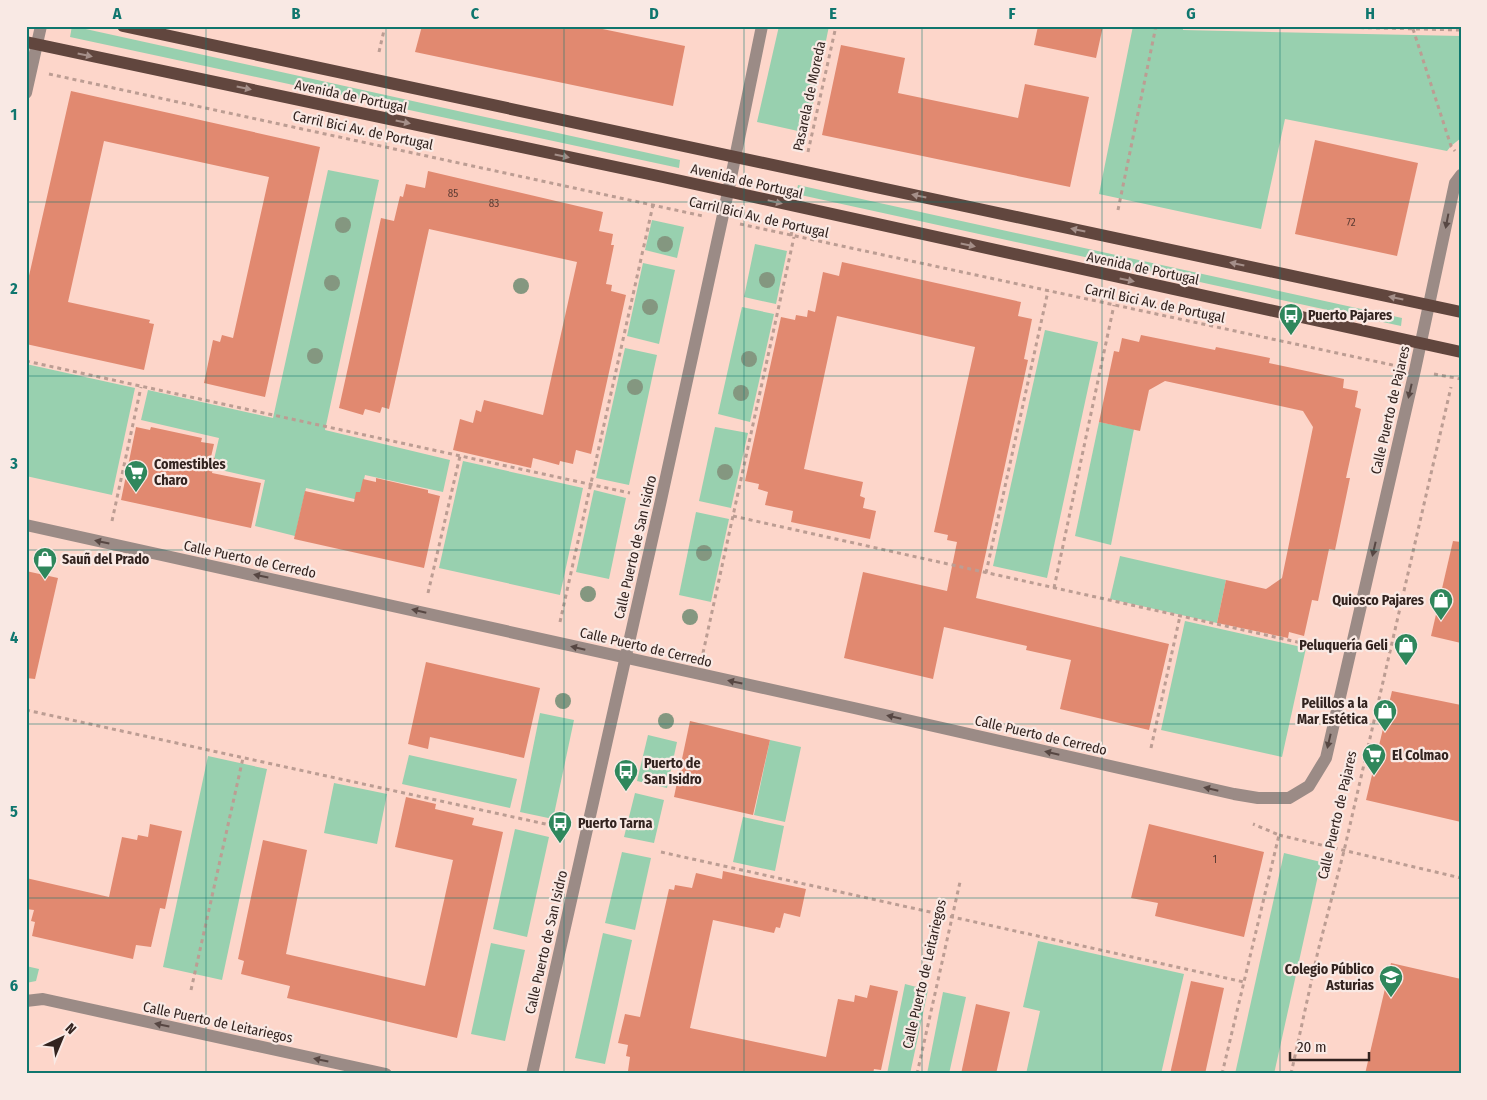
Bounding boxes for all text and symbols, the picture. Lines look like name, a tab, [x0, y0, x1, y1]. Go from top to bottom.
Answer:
text: A	[112, 4, 122, 23]
text: B	[292, 4, 301, 23]
text: C	[471, 4, 480, 23]
text: D	[649, 4, 659, 23]
text: E	[829, 4, 837, 23]
text: F	[1008, 4, 1016, 23]
text: G	[1186, 4, 1196, 23]
text: H	[1365, 4, 1375, 23]
street label: Pasarela de Moreda	[790, 39, 829, 153]
one-way arrow	[78, 51, 93, 59]
street label: Avenida de Portugal	[293, 76, 409, 117]
one-way arrow	[237, 85, 253, 93]
text: 1	[11, 105, 17, 124]
street label: Carril Bici Av. de Portugal	[291, 107, 435, 154]
one-way arrow	[396, 118, 411, 126]
one-way arrow	[554, 152, 570, 160]
street label: Avenida de Portugal	[689, 160, 805, 203]
house number: 85	[448, 187, 458, 200]
one-way arrow	[911, 191, 927, 199]
street label: Carril Bici Av. de Portugal	[687, 193, 831, 242]
house number: 83	[489, 197, 499, 210]
one-way arrow	[768, 198, 783, 206]
one-way arrow	[1443, 214, 1451, 230]
house number: 72	[1346, 216, 1356, 229]
one-way arrow	[1071, 226, 1086, 234]
one-way arrow	[961, 241, 976, 249]
street label: Avenida de Portugal	[1085, 248, 1201, 289]
one-way arrow	[1230, 260, 1245, 268]
one-way arrow	[1119, 276, 1135, 284]
text: 2	[9, 279, 18, 298]
street label: Carril Bici Av. de Portugal	[1083, 280, 1227, 327]
one-way arrow	[1388, 294, 1404, 302]
bus stop icon: Puerto Pajares	[1278, 302, 1304, 336]
place label: Puerto Pajares	[1308, 307, 1392, 324]
street label: Calle Puerto de Pajares	[1367, 344, 1414, 476]
one-way arrow	[1406, 383, 1414, 398]
text: 3	[9, 454, 18, 473]
place label: Comestibles Charo	[154, 456, 226, 489]
supermarket icon: Comestibles Charo	[123, 459, 149, 493]
street label: Calle Puerto de San Isidro	[611, 474, 660, 621]
street label: Calle Puerto de Cerredo	[182, 537, 318, 582]
one-way arrow	[94, 538, 109, 546]
one-way arrow	[1370, 541, 1378, 556]
shop icon: Sauñ del Prado	[32, 546, 58, 580]
place label: Sauñ del Prado	[62, 551, 150, 568]
one-way arrow	[253, 572, 268, 580]
shop icon: Quiosco Pajares	[1428, 587, 1454, 621]
place label: Quiosco Pajares	[1332, 592, 1424, 609]
one-way arrow	[412, 607, 427, 615]
street label: Calle Puerto de Cerredo	[578, 624, 714, 671]
text: 4	[10, 628, 18, 647]
shop icon: Peluquería Geli	[1393, 632, 1419, 666]
place label: Peluquería Geli	[1299, 637, 1388, 654]
one-way arrow	[570, 644, 585, 652]
one-way arrow	[726, 678, 742, 686]
place label: Pelillos a la Mar Estética	[1297, 695, 1368, 728]
shop icon: Pelillos a la Mar Estética	[1372, 698, 1398, 732]
street label: Calle Puerto de Cerredo	[973, 712, 1109, 759]
one-way arrow	[886, 713, 901, 721]
one-way arrow	[1325, 734, 1333, 749]
supermarket icon: El Colmao	[1361, 742, 1387, 776]
place label: El Colmao	[1392, 747, 1449, 764]
one-way arrow	[1045, 749, 1060, 757]
street label: Calle Puerto de Pajares	[1314, 749, 1361, 881]
place label: Puerto de San Isidro	[644, 755, 702, 788]
bus stop icon: Puerto de San Isidro	[613, 758, 639, 792]
one-way arrow	[1203, 785, 1218, 793]
text: 5	[10, 802, 18, 821]
bus stop icon: Puerto Tarna	[547, 810, 573, 844]
place label: Puerto Tarna	[578, 815, 652, 832]
house number: 1	[1213, 853, 1217, 866]
street label: Calle Puerto de San Isidro	[522, 869, 571, 1016]
street label: Calle Puerto de Leitariegos	[899, 898, 950, 1050]
place label: Colegio Público Asturias	[1285, 961, 1375, 994]
school or university icon: Colegio Público Asturias	[1378, 964, 1404, 998]
text: 6	[10, 976, 18, 995]
street label: Calle Puerto de Leitariegos	[141, 998, 294, 1047]
north arrow	[38, 1012, 88, 1062]
text: N	[62, 1020, 80, 1038]
one-way arrow	[155, 1021, 170, 1029]
scale bar	[1290, 1030, 1368, 1062]
text: 20 m	[1297, 1038, 1327, 1056]
one-way arrow	[313, 1056, 328, 1064]

